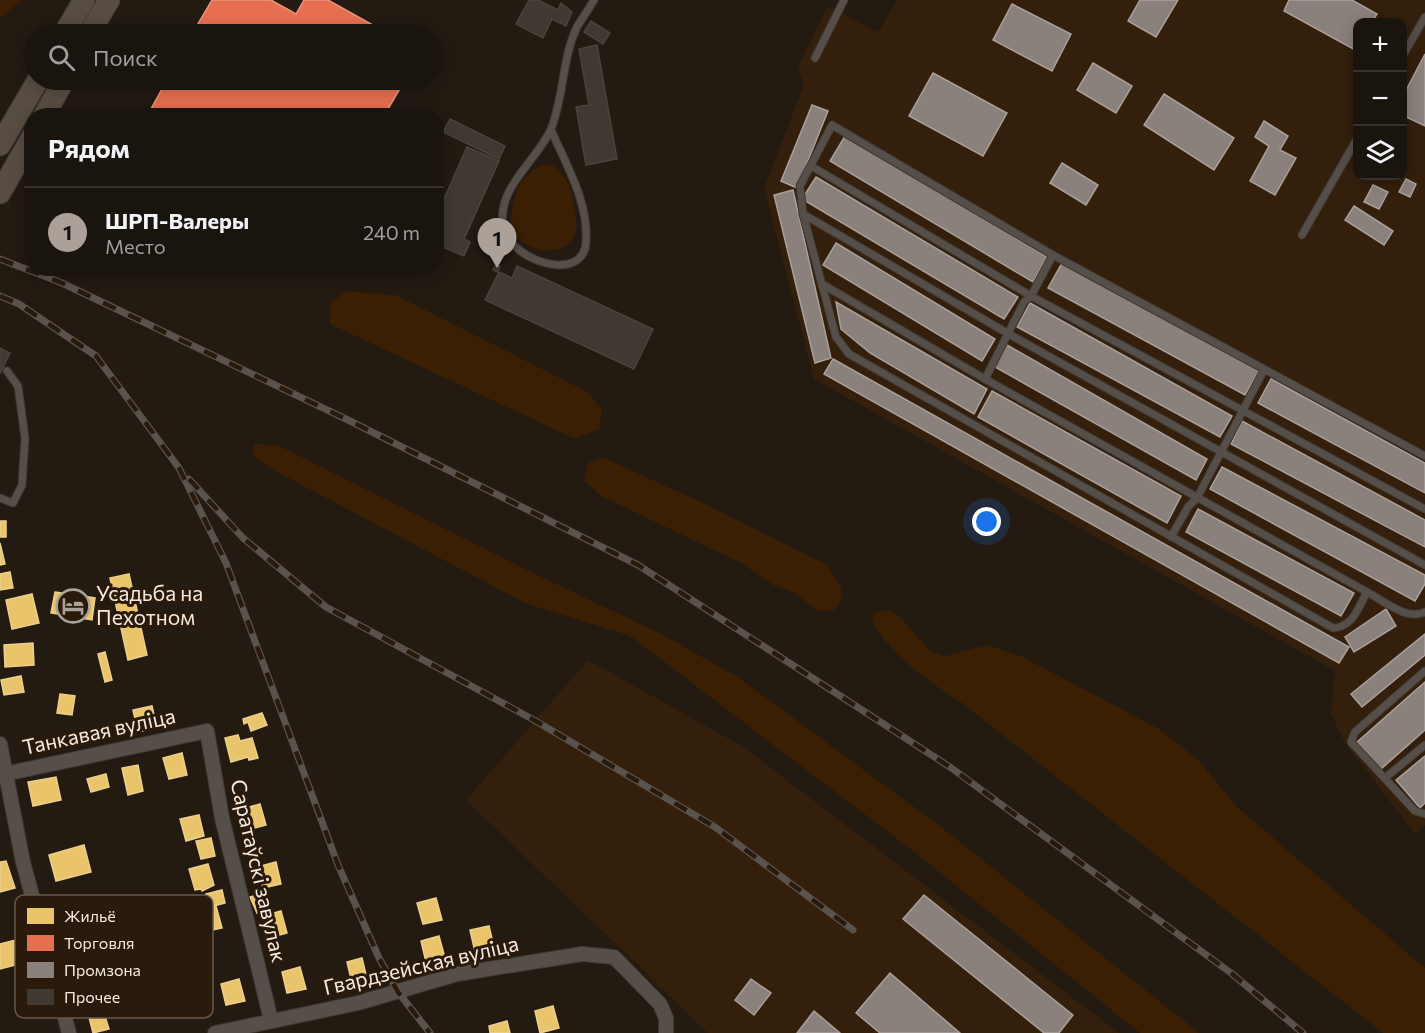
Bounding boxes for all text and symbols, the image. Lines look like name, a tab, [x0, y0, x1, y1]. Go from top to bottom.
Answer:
map controls	[1353, 18, 1407, 180]
button: +	[1353, 18, 1407, 72]
search box	[24, 24, 444, 90]
icon: search	[45, 41, 78, 74]
text: Поиск	[93, 44, 158, 71]
button: −	[1353, 72, 1407, 126]
button: layers	[1353, 126, 1407, 180]
text: Рядом	[48, 132, 130, 163]
text: ШРП-Валеры	[105, 207, 249, 234]
pin: 1	[478, 218, 516, 268]
text: 1	[63, 220, 72, 244]
text: 240 m	[363, 220, 420, 244]
text: Место	[105, 234, 166, 258]
your location	[972, 507, 1001, 536]
place label: Усадьба на Пехотном	[96, 580, 203, 629]
hotel icon: Усадьба на Пехотном	[55, 588, 91, 624]
street label: Танкавая вуліца	[20, 702, 177, 759]
street label: Саратаўскі завулак	[226, 777, 293, 965]
legend	[15, 895, 213, 1018]
text: Жильё	[64, 906, 116, 925]
street label: Гвардзейская вуліца	[321, 930, 521, 999]
text: Торговля	[64, 933, 135, 952]
text: Промзона	[64, 960, 141, 979]
text: Прочее	[64, 987, 120, 1006]

